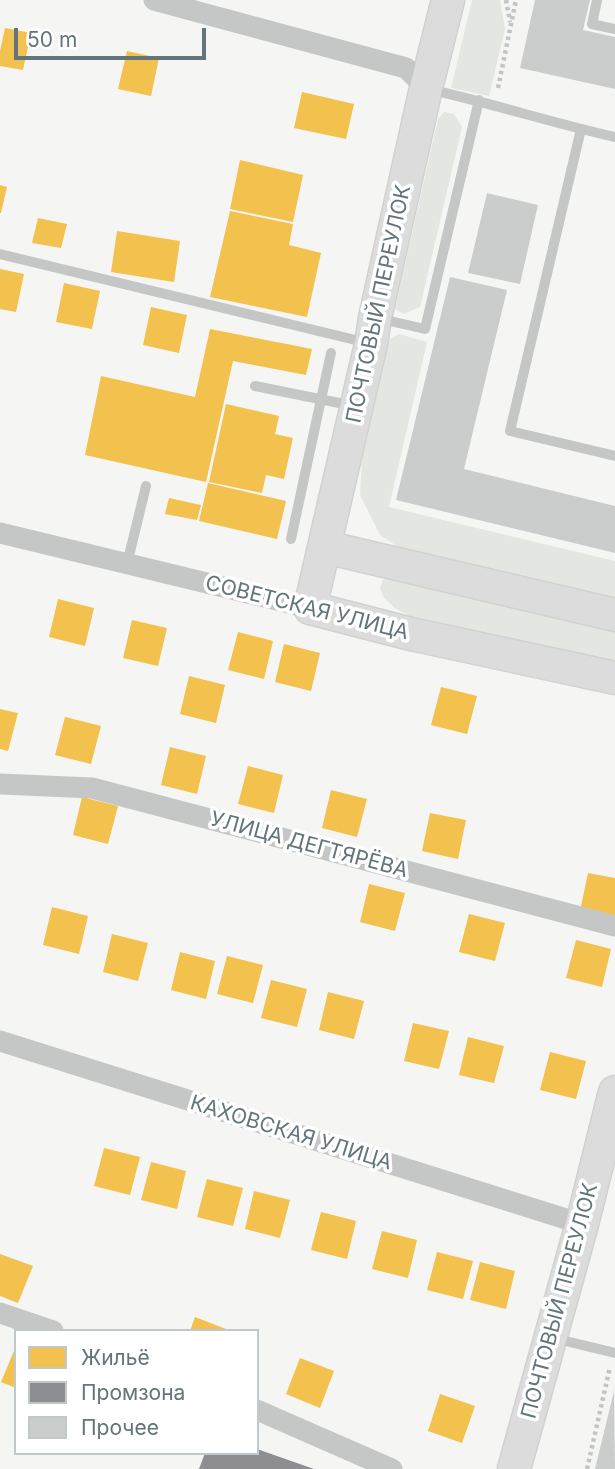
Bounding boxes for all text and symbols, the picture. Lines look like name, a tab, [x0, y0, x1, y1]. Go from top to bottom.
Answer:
scale bar	[18, 14, 210, 58]
text: 50 m	[27, 27, 77, 52]
street label: ПОЧТОВЫЙ ПЕРЕУЛОК	[341, 183, 417, 425]
street label: СОВЕТСКАЯ УЛИЦА	[203, 571, 411, 645]
street label: УЛИЦА ДЕГТЯРЁВА	[207, 806, 411, 884]
street label: КАХОВСКАЯ УЛИЦА	[187, 1090, 395, 1176]
street label: ПОЧТОВЫЙ ПЕРЕУЛОК	[516, 1181, 604, 1421]
legend	[14, 1329, 259, 1455]
text: Жильё	[81, 1345, 150, 1370]
text: Промзона	[81, 1380, 185, 1405]
text: Прочее	[81, 1415, 159, 1440]

